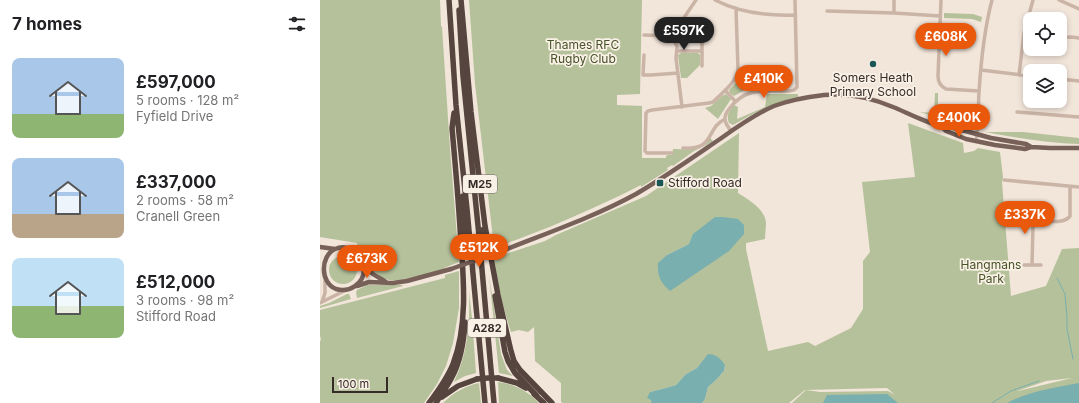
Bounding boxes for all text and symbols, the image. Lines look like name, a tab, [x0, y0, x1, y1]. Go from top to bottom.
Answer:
map controls	[1023, 12, 1067, 108]
button: locate	[1023, 12, 1067, 56]
icon: filters	[286, 13, 308, 35]
text: 7 homes	[12, 14, 82, 34]
pin: £597K	[656, 17, 712, 51]
text: £597K	[663, 22, 705, 38]
pin: £608K	[918, 23, 974, 57]
text: £608K	[924, 28, 968, 44]
park label: Thames RFC Rugby Club	[547, 37, 619, 66]
marker: Somers Heath Primary School	[868, 59, 878, 69]
button: layers	[1023, 64, 1067, 108]
pin: £410K	[736, 65, 792, 99]
text: £410K	[744, 70, 784, 86]
place label: Somers Heath Primary School	[830, 70, 916, 99]
text: £597,000	[136, 72, 216, 92]
icon: home	[44, 74, 92, 122]
text: 5 rooms · 128 m²	[136, 92, 239, 108]
pin: £400K	[931, 104, 987, 138]
text: Fyfield Drive	[136, 108, 213, 124]
text: £400K	[937, 109, 981, 125]
text: £337,000	[136, 172, 216, 192]
icon: home	[44, 174, 92, 222]
road number: M25	[463, 175, 497, 193]
place label: Stifford Road	[668, 175, 742, 190]
marker: Stifford Road	[655, 178, 665, 188]
text: 2 rooms · 58 m²	[136, 192, 234, 208]
pin: £337K	[997, 201, 1053, 235]
text: £337K	[1004, 206, 1046, 222]
text: Cranell Green	[136, 208, 220, 224]
pin: £512K	[451, 234, 507, 268]
text: £512K	[459, 239, 499, 255]
pin: £673K	[339, 245, 395, 279]
text: £673K	[346, 250, 388, 266]
park label: Hangmans Park	[961, 257, 1021, 286]
text: £512,000	[136, 272, 215, 292]
icon: home	[44, 274, 92, 322]
text: 3 rooms · 98 m²	[136, 292, 234, 308]
text: Stifford Road	[136, 308, 216, 324]
road number: A282	[468, 319, 506, 337]
scale bar	[332, 375, 388, 394]
text: 100 m	[338, 377, 369, 391]

